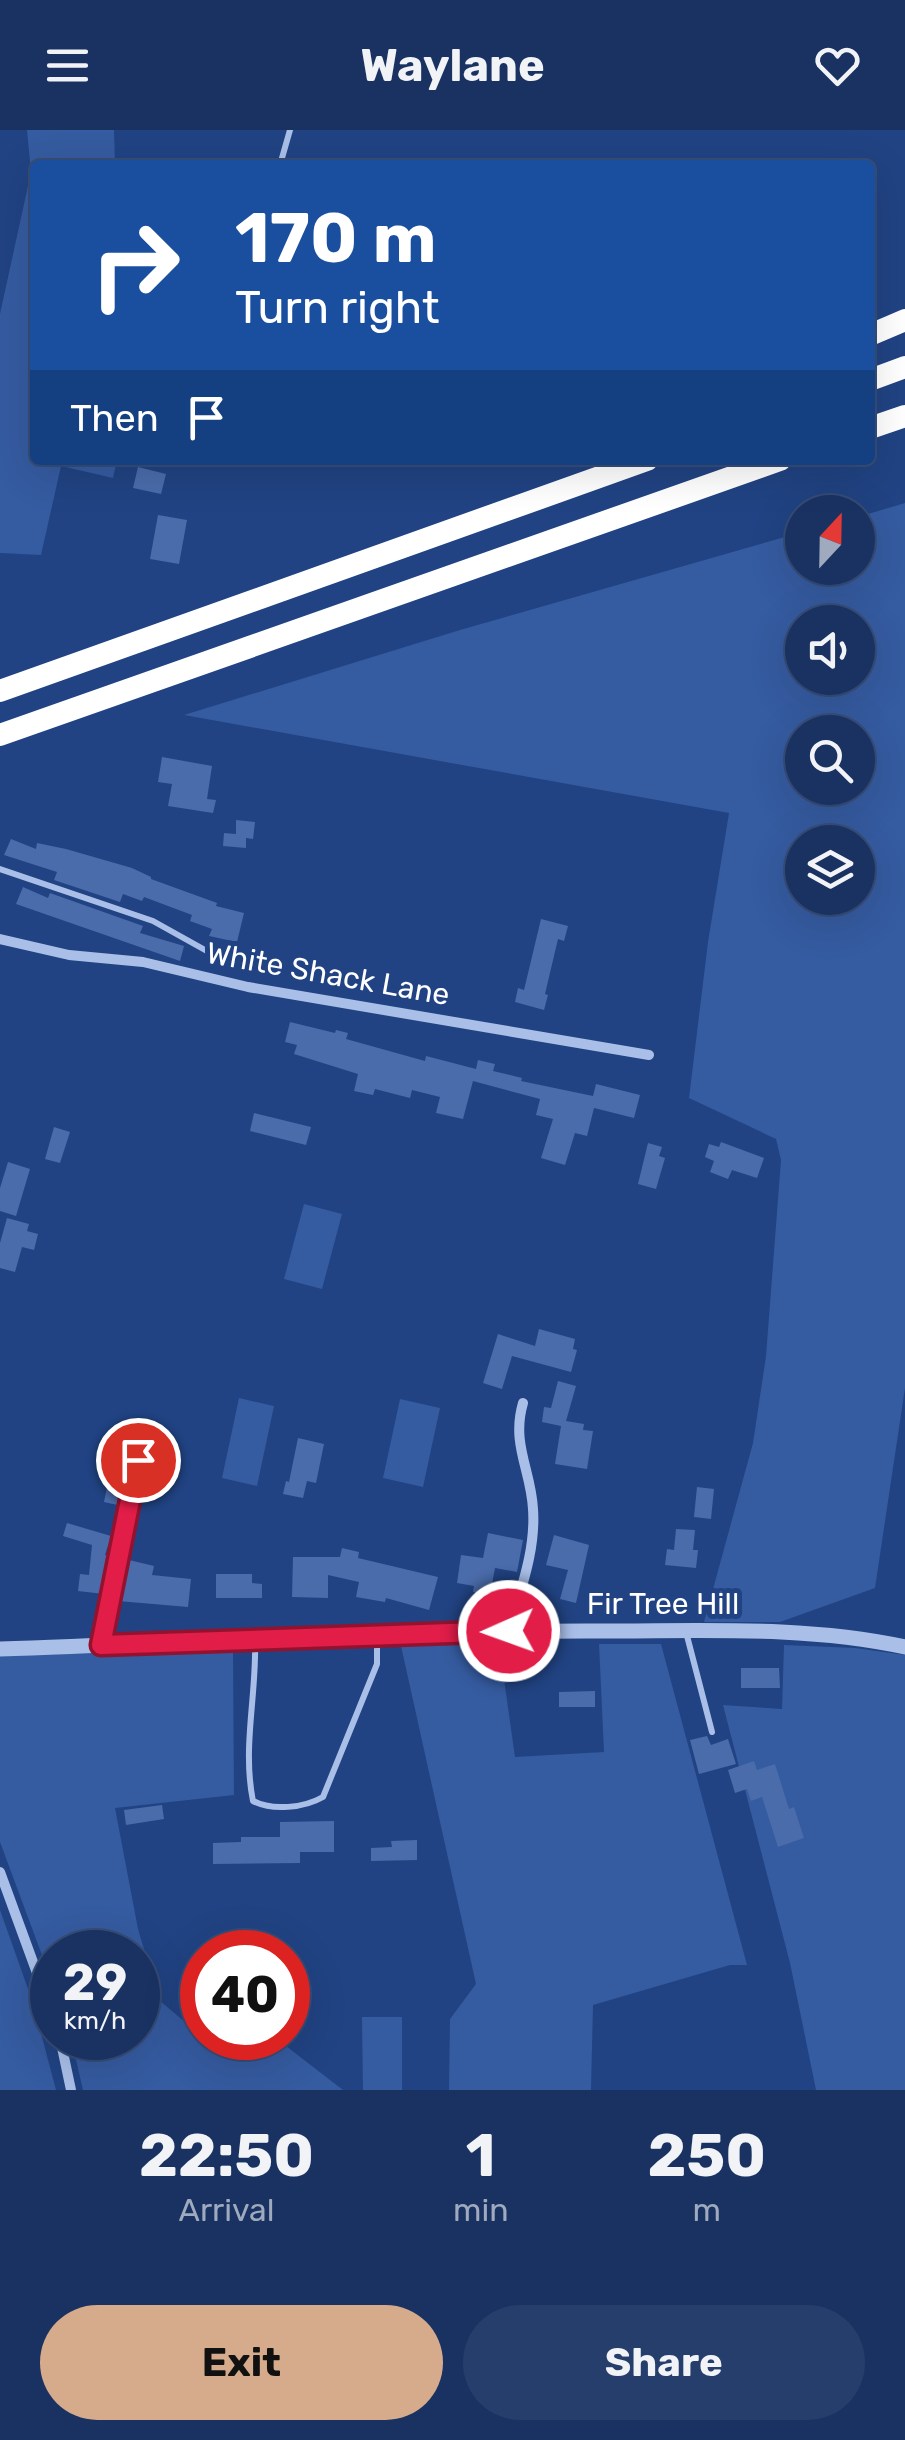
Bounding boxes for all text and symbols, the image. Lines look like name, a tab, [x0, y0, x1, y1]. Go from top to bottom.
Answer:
icon: menu	[40, 38, 95, 93]
icon: heart	[810, 38, 865, 93]
text: Waylane	[360, 39, 545, 92]
text: 170 m	[235, 197, 437, 280]
icon: right	[70, 200, 200, 330]
text: Turn right	[235, 281, 439, 334]
icon: arrive	[179, 390, 234, 445]
text: Then	[70, 395, 159, 441]
north arrow	[785, 495, 875, 585]
map controls	[785, 495, 875, 915]
button: sound	[785, 605, 875, 695]
button: search	[785, 715, 875, 805]
button: layers	[785, 825, 875, 915]
street label: White Shack Lane	[204, 935, 452, 1013]
pin	[96, 1418, 181, 1503]
icon: arrive	[111, 1433, 166, 1488]
position arrow	[457, 1579, 561, 1683]
street label: Fir Tree Hill	[587, 1586, 739, 1622]
speed limit sign: 40	[180, 1930, 310, 2060]
text: 29	[63, 1953, 127, 2013]
text: km/h	[64, 2006, 126, 2035]
text: 22:50	[139, 2120, 314, 2191]
text: 1	[466, 2120, 496, 2191]
text: 250	[648, 2120, 766, 2191]
text: Arrival	[178, 2191, 275, 2229]
text: min	[453, 2191, 509, 2229]
text: m	[693, 2191, 721, 2229]
button: Exit	[40, 2305, 443, 2420]
button: Share	[463, 2305, 865, 2420]

